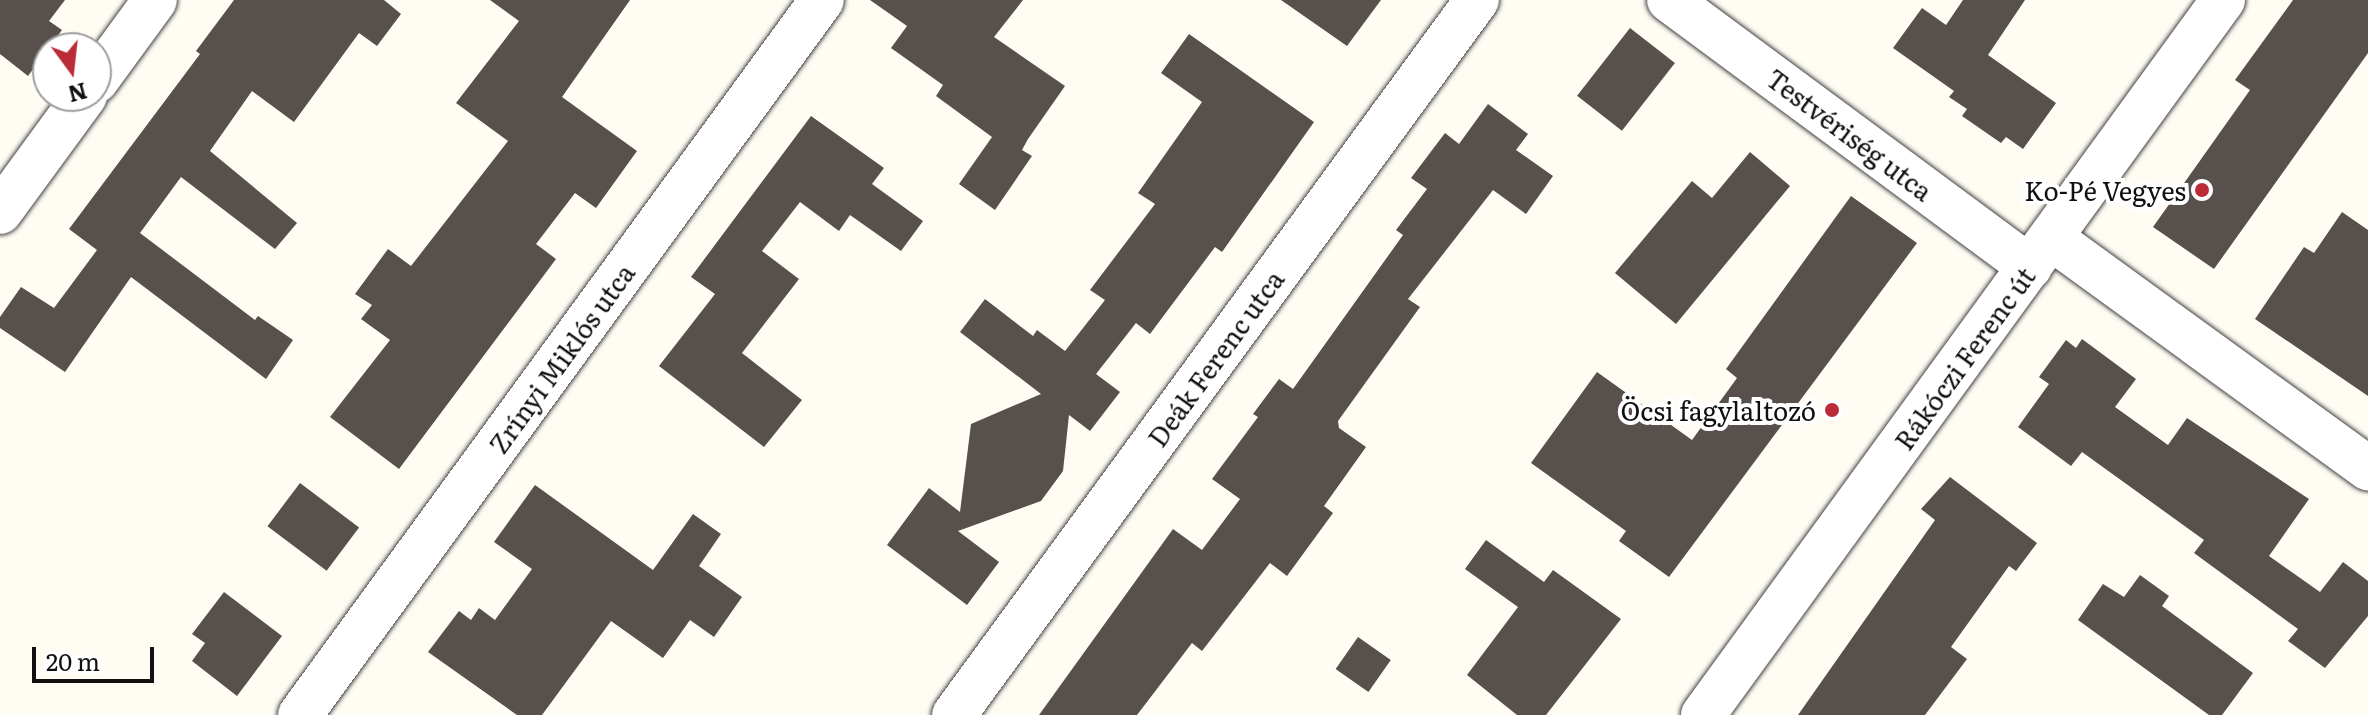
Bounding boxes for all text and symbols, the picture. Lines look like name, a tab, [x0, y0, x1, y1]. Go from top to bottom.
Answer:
north arrow	[32, 32, 112, 112]
street label: Testvériség utca	[1761, 62, 1939, 206]
text: N	[65, 75, 91, 112]
place label: Ko-Pé Vegyes	[2024, 174, 2186, 206]
marker: Ko-Pé Vegyes	[2193, 181, 2211, 199]
street label: Zrínyi Miklós utca	[482, 257, 640, 459]
street label: Rákóczi Ferenc út	[1887, 261, 2041, 455]
street label: Deák Ferenc utca	[1141, 264, 1289, 452]
place label: Öcsi fagylaltozó	[1621, 394, 1816, 426]
marker: Öcsi fagylaltozó	[1823, 401, 1841, 419]
scale bar	[36, 631, 158, 681]
text: 20 m	[46, 643, 100, 678]

